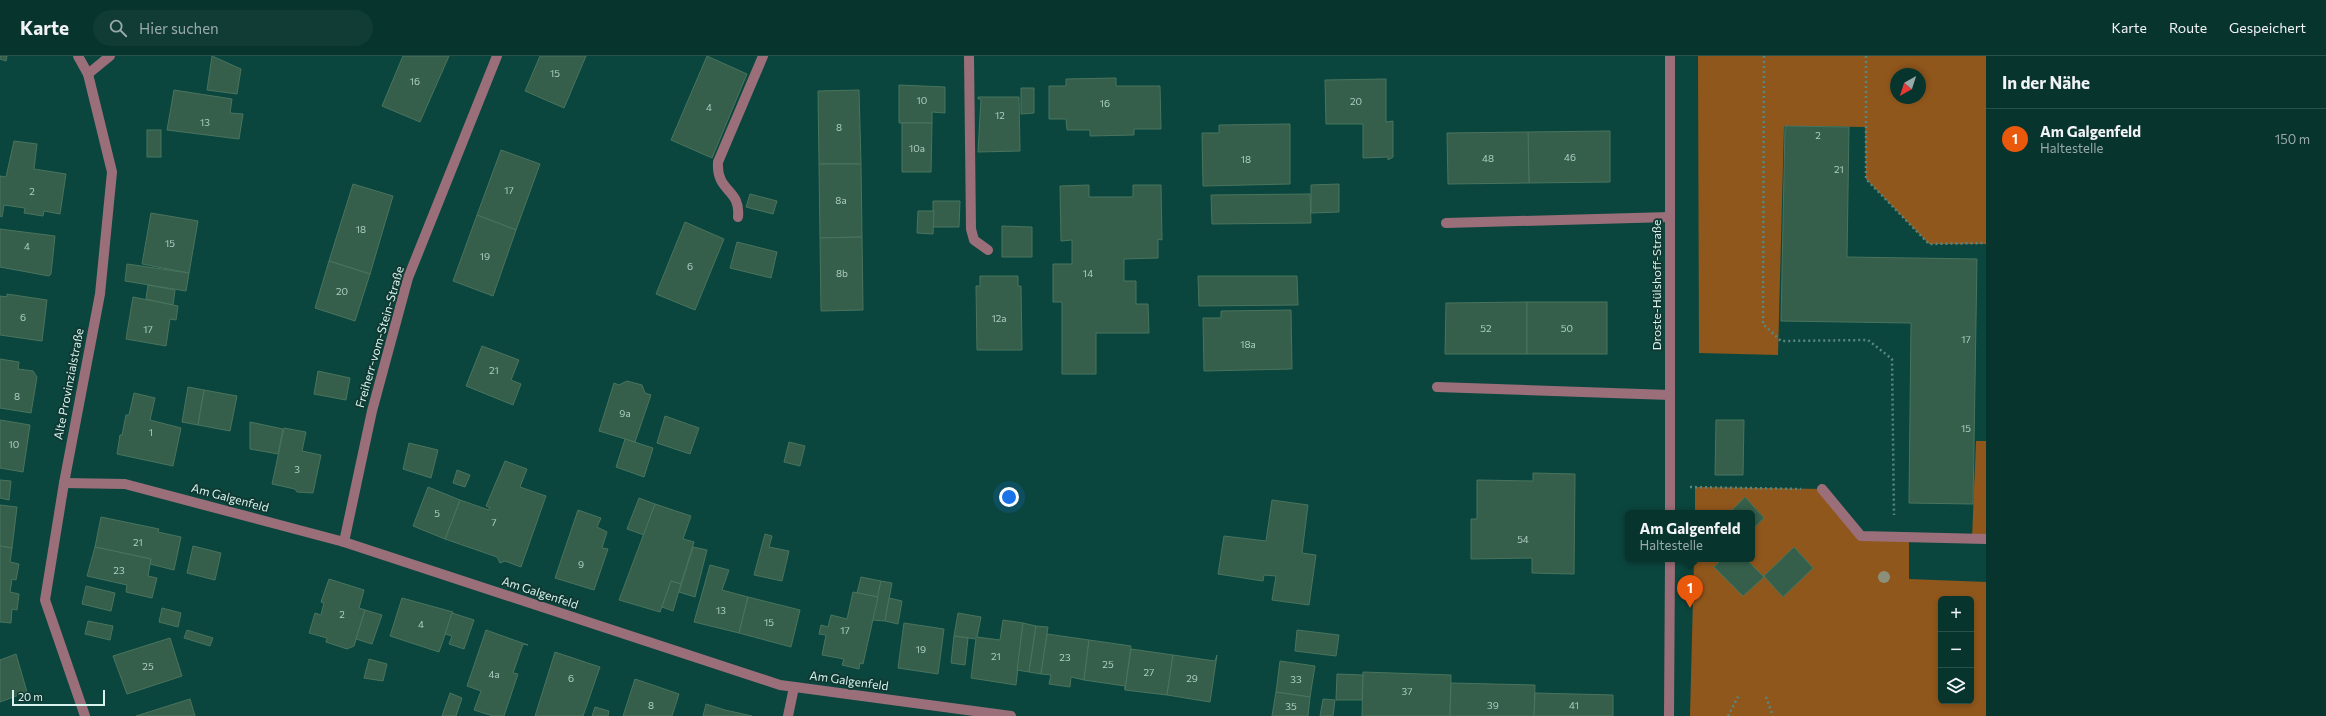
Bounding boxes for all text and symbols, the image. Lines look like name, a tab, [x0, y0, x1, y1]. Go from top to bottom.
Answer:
search box	[93, 10, 373, 46]
text: Karte	[20, 16, 69, 39]
icon: search	[107, 17, 129, 39]
text: Hier suchen	[139, 19, 219, 37]
text: Karte	[2112, 19, 2147, 36]
text: Route	[2169, 19, 2207, 36]
text: Gespeichert	[2229, 19, 2306, 36]
house number: 15	[550, 67, 560, 79]
north arrow	[1890, 68, 1926, 104]
text: In der Nähe	[2002, 72, 2090, 93]
house number: 16	[410, 75, 420, 87]
house number: 10	[917, 94, 927, 106]
house number: 20	[1350, 95, 1362, 107]
house number: 16	[1100, 97, 1110, 109]
house number: 4	[706, 101, 712, 113]
house number: 12	[995, 109, 1005, 121]
house number: 13	[200, 116, 210, 128]
house number: 8	[836, 121, 842, 133]
text: Am Galgenfeld	[2040, 122, 2141, 140]
house number: 2	[1815, 129, 1821, 141]
text: 1	[2012, 131, 2018, 147]
text: 150 m	[2275, 131, 2310, 147]
text: Haltestelle	[2040, 140, 2103, 156]
house number: 10a	[909, 142, 925, 154]
house number: 46	[1564, 151, 1576, 163]
house number: 48	[1482, 152, 1494, 164]
house number: 18	[1241, 153, 1251, 165]
house number: 21	[1834, 163, 1844, 175]
house number: 17	[504, 184, 514, 196]
house number: 2	[29, 185, 35, 197]
house number: 8a	[835, 194, 847, 206]
street label: Droste-Hülshoff-Straße	[1649, 220, 1663, 350]
house number: 18	[356, 223, 366, 235]
house number: 15	[165, 237, 175, 249]
house number: 4	[24, 240, 30, 252]
house number: 19	[480, 250, 490, 262]
house number: 6	[687, 260, 693, 272]
street label: Freiherr-vom-Stein-Straße	[352, 264, 406, 409]
house number: 8b	[836, 267, 848, 279]
house number: 14	[1083, 267, 1093, 279]
house number: 20	[336, 285, 348, 297]
house number: 6	[20, 311, 26, 323]
house number: 12a	[991, 312, 1007, 324]
house number: 52	[1480, 322, 1492, 334]
house number: 50	[1561, 322, 1573, 334]
house number: 17	[143, 323, 153, 335]
street label: Alte Provinzialstraße	[50, 327, 86, 441]
house number: 17	[1961, 333, 1971, 345]
house number: 18a	[1240, 338, 1256, 350]
house number: 21	[489, 364, 499, 376]
house number: 8	[14, 390, 20, 402]
house number: 9a	[619, 407, 631, 419]
house number: 15	[1961, 422, 1971, 434]
house number: 1	[149, 426, 153, 438]
house number: 10	[9, 438, 19, 450]
house number: 3	[294, 463, 300, 475]
street label: Am Galgenfeld	[190, 480, 271, 514]
your location	[999, 487, 1019, 507]
house number: 5	[434, 507, 440, 519]
popup	[1625, 510, 1755, 562]
house number: 7	[491, 516, 497, 528]
text: Am Galgenfeld	[1640, 519, 1740, 537]
house number: 54	[1517, 533, 1529, 545]
house number: 21	[133, 536, 143, 548]
text: Haltestelle	[1640, 537, 1703, 553]
house number: 9	[578, 558, 584, 570]
house number: 23	[113, 564, 125, 576]
street label: Am Galgenfeld	[500, 573, 580, 611]
pin: 1	[1677, 575, 1703, 608]
map controls	[1938, 596, 1974, 704]
button: +	[1938, 596, 1974, 632]
house number: 13	[716, 604, 726, 616]
house number: 2	[339, 608, 345, 620]
house number: 15	[764, 616, 774, 628]
house number: 4	[418, 618, 424, 630]
house number: 17	[840, 624, 850, 636]
button: −	[1938, 632, 1974, 668]
house number: 19	[916, 643, 926, 655]
house number: 21	[991, 650, 1001, 662]
house number: 23	[1059, 651, 1071, 663]
house number: 25	[1102, 658, 1114, 670]
house number: 25	[142, 660, 154, 672]
house number: 27	[1144, 666, 1154, 678]
house number: 4a	[488, 668, 500, 680]
street label: Am Galgenfeld	[809, 668, 890, 692]
button: layers	[1938, 668, 1974, 704]
house number: 6	[568, 672, 574, 684]
house number: 29	[1186, 672, 1198, 684]
house number: 33	[1290, 673, 1302, 685]
house number: 37	[1402, 685, 1412, 697]
scale bar	[12, 688, 105, 707]
text: 20 m	[18, 690, 43, 703]
house number: 8	[648, 699, 654, 711]
house number: 39	[1487, 699, 1499, 711]
house number: 41	[1569, 699, 1579, 711]
house number: 35	[1285, 700, 1297, 712]

